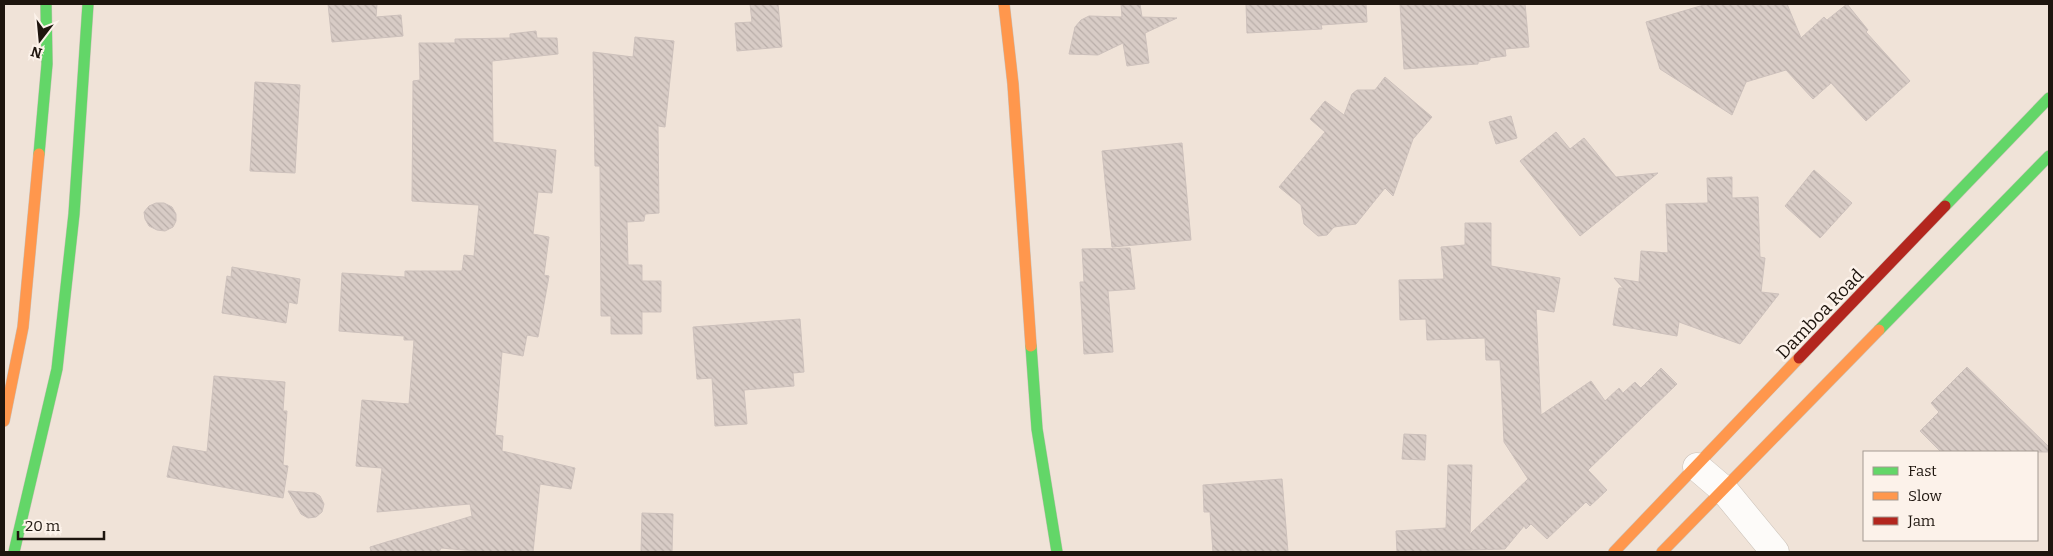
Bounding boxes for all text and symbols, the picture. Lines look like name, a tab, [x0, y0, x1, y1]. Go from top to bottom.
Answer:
north arrow	[15, 15, 65, 65]
text: N	[29, 42, 44, 62]
street label: Damboa Road	[1772, 264, 1868, 363]
legend	[1863, 451, 2038, 541]
text: Fast	[1908, 462, 1937, 480]
text: Slow	[1908, 487, 1943, 505]
scale bar	[18, 508, 104, 540]
text: Jam	[1907, 512, 1936, 530]
text: 20 m	[25, 517, 61, 535]

